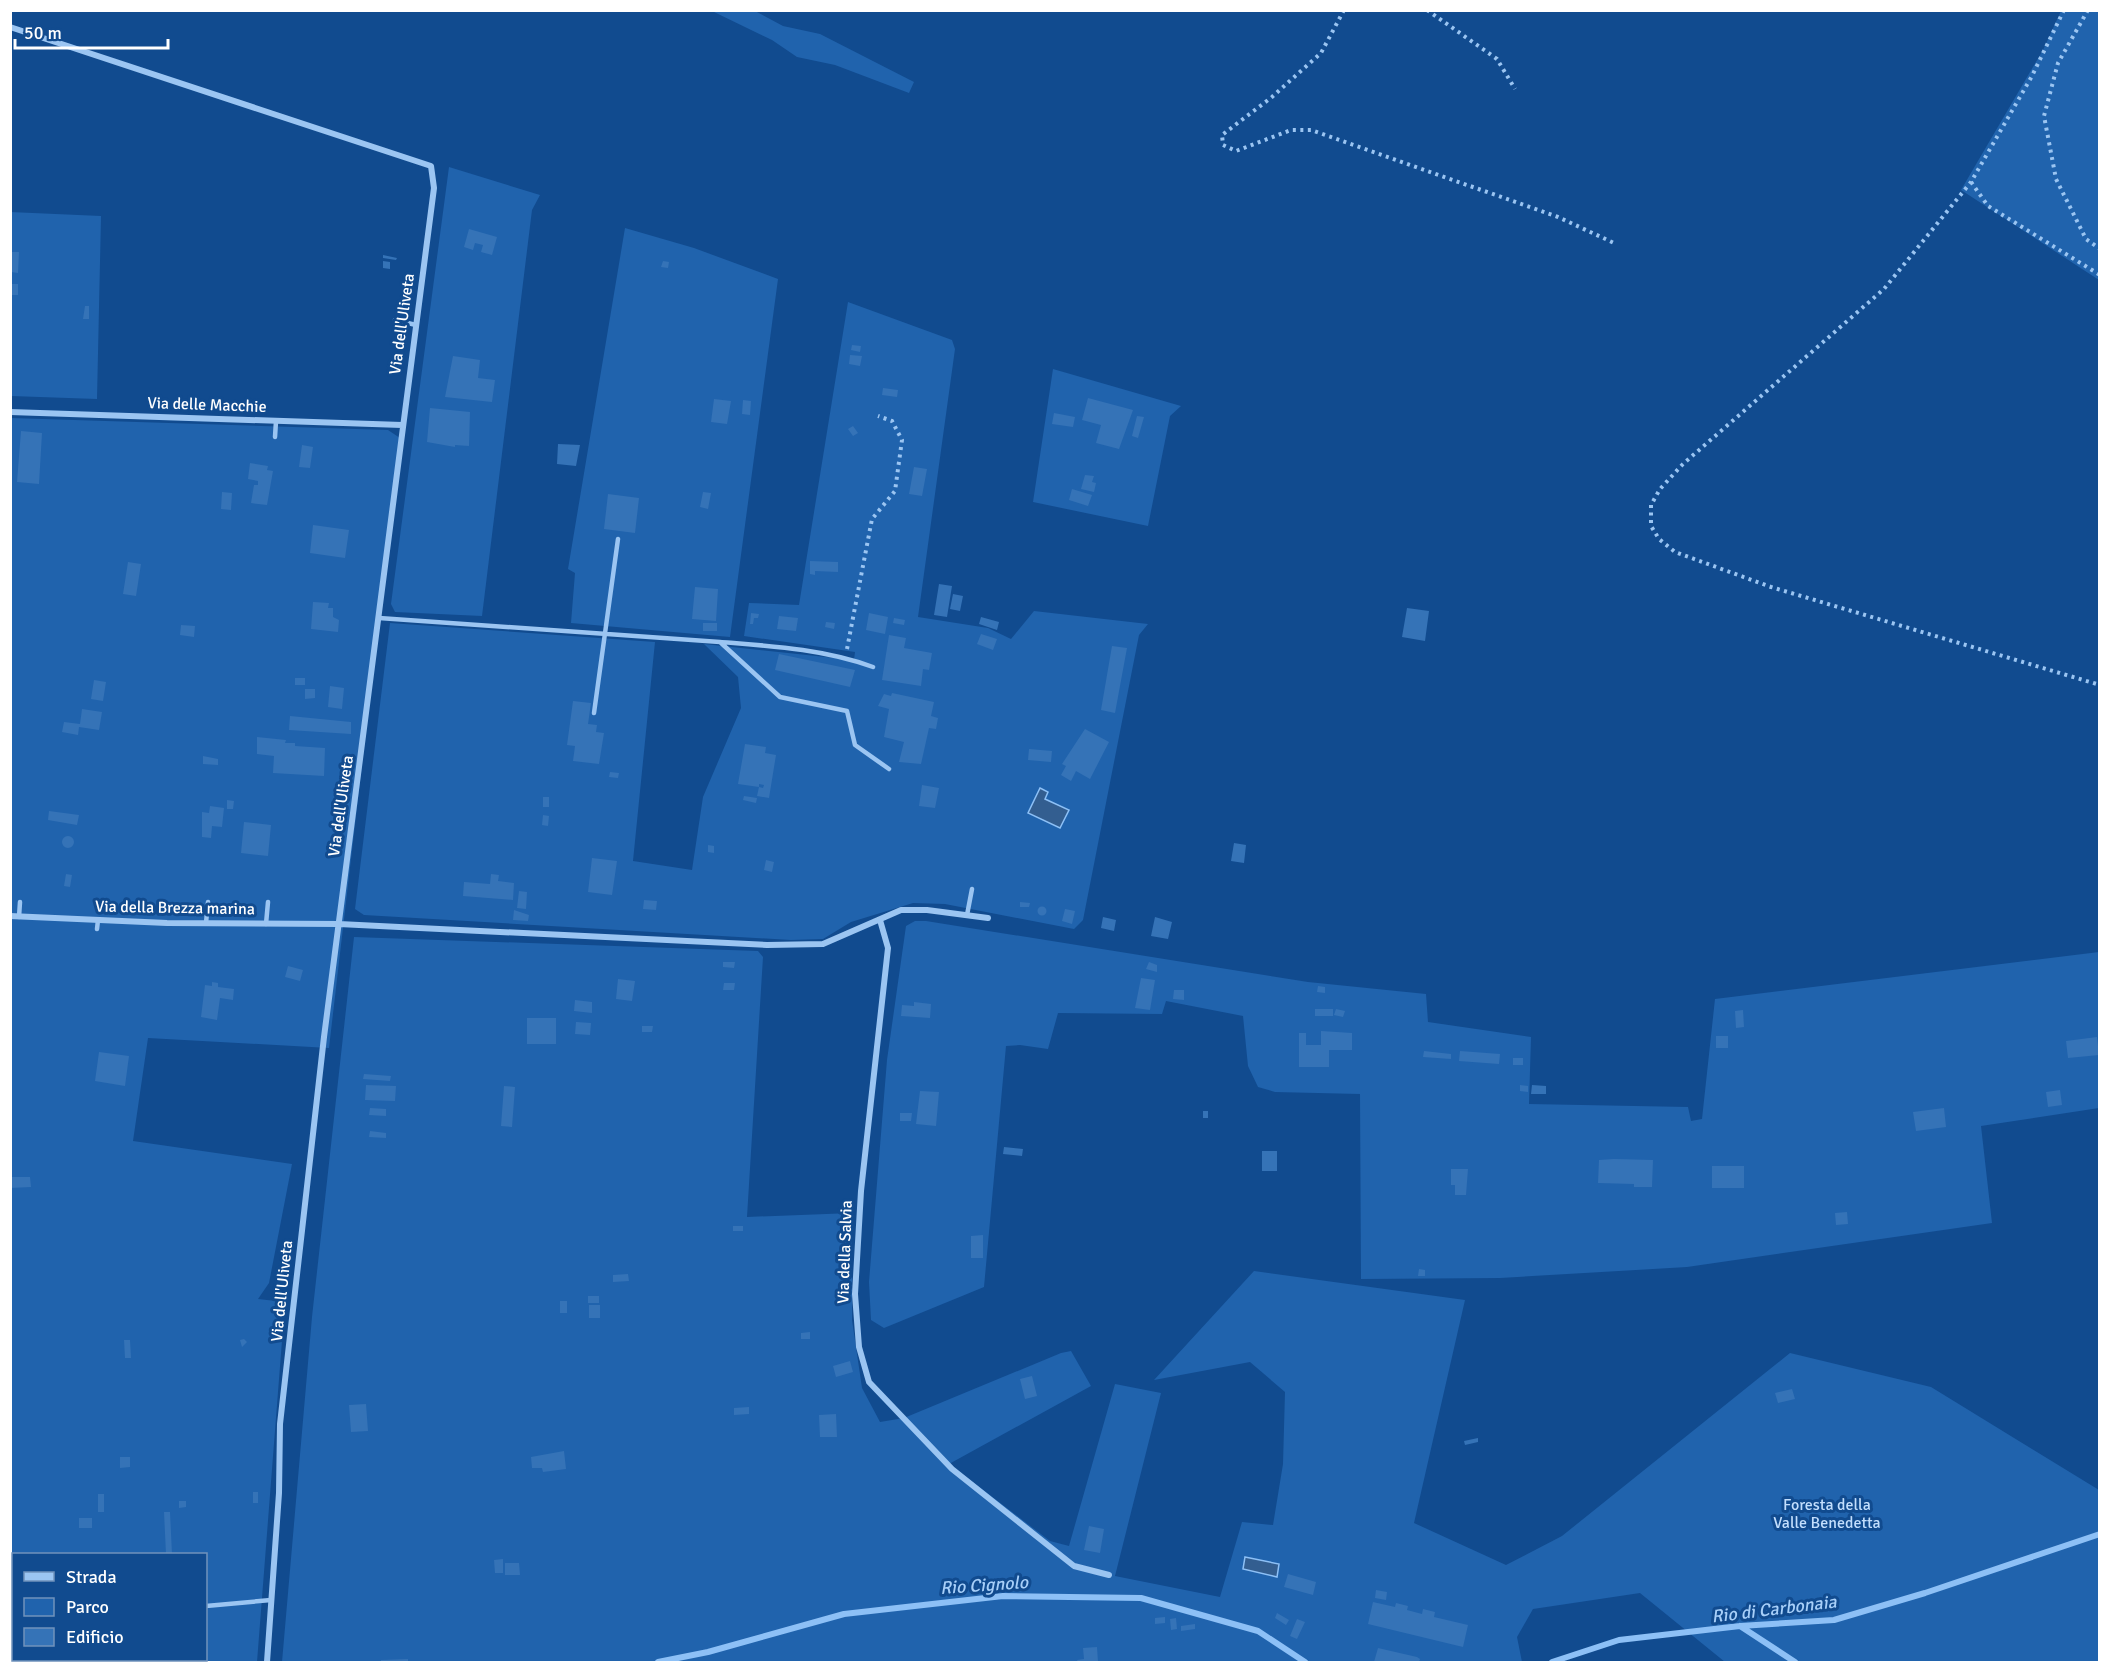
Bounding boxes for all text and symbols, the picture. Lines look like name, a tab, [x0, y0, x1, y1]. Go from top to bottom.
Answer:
scale bar	[15, 12, 168, 50]
text: 50 m	[24, 22, 62, 44]
street label: Via dell'Uliveta	[385, 272, 419, 376]
street label: Via delle Macchie	[147, 393, 267, 417]
street label: Via dell'Uliveta	[324, 754, 358, 858]
street label: Via della Brezza marina	[95, 897, 255, 919]
street label: Via della Salvia	[833, 1200, 857, 1304]
street label: Via dell'Uliveta	[267, 1239, 297, 1343]
park label: Foresta della Valle Benedetta	[1773, 1495, 1881, 1533]
legend	[12, 1553, 207, 1661]
text: Strada	[66, 1566, 117, 1588]
water label: Rio Cignolo	[939, 1571, 1030, 1599]
water label: Rio di Carbonaia	[1710, 1590, 1839, 1628]
text: Parco	[66, 1596, 109, 1618]
text: Edificio	[66, 1626, 124, 1648]

